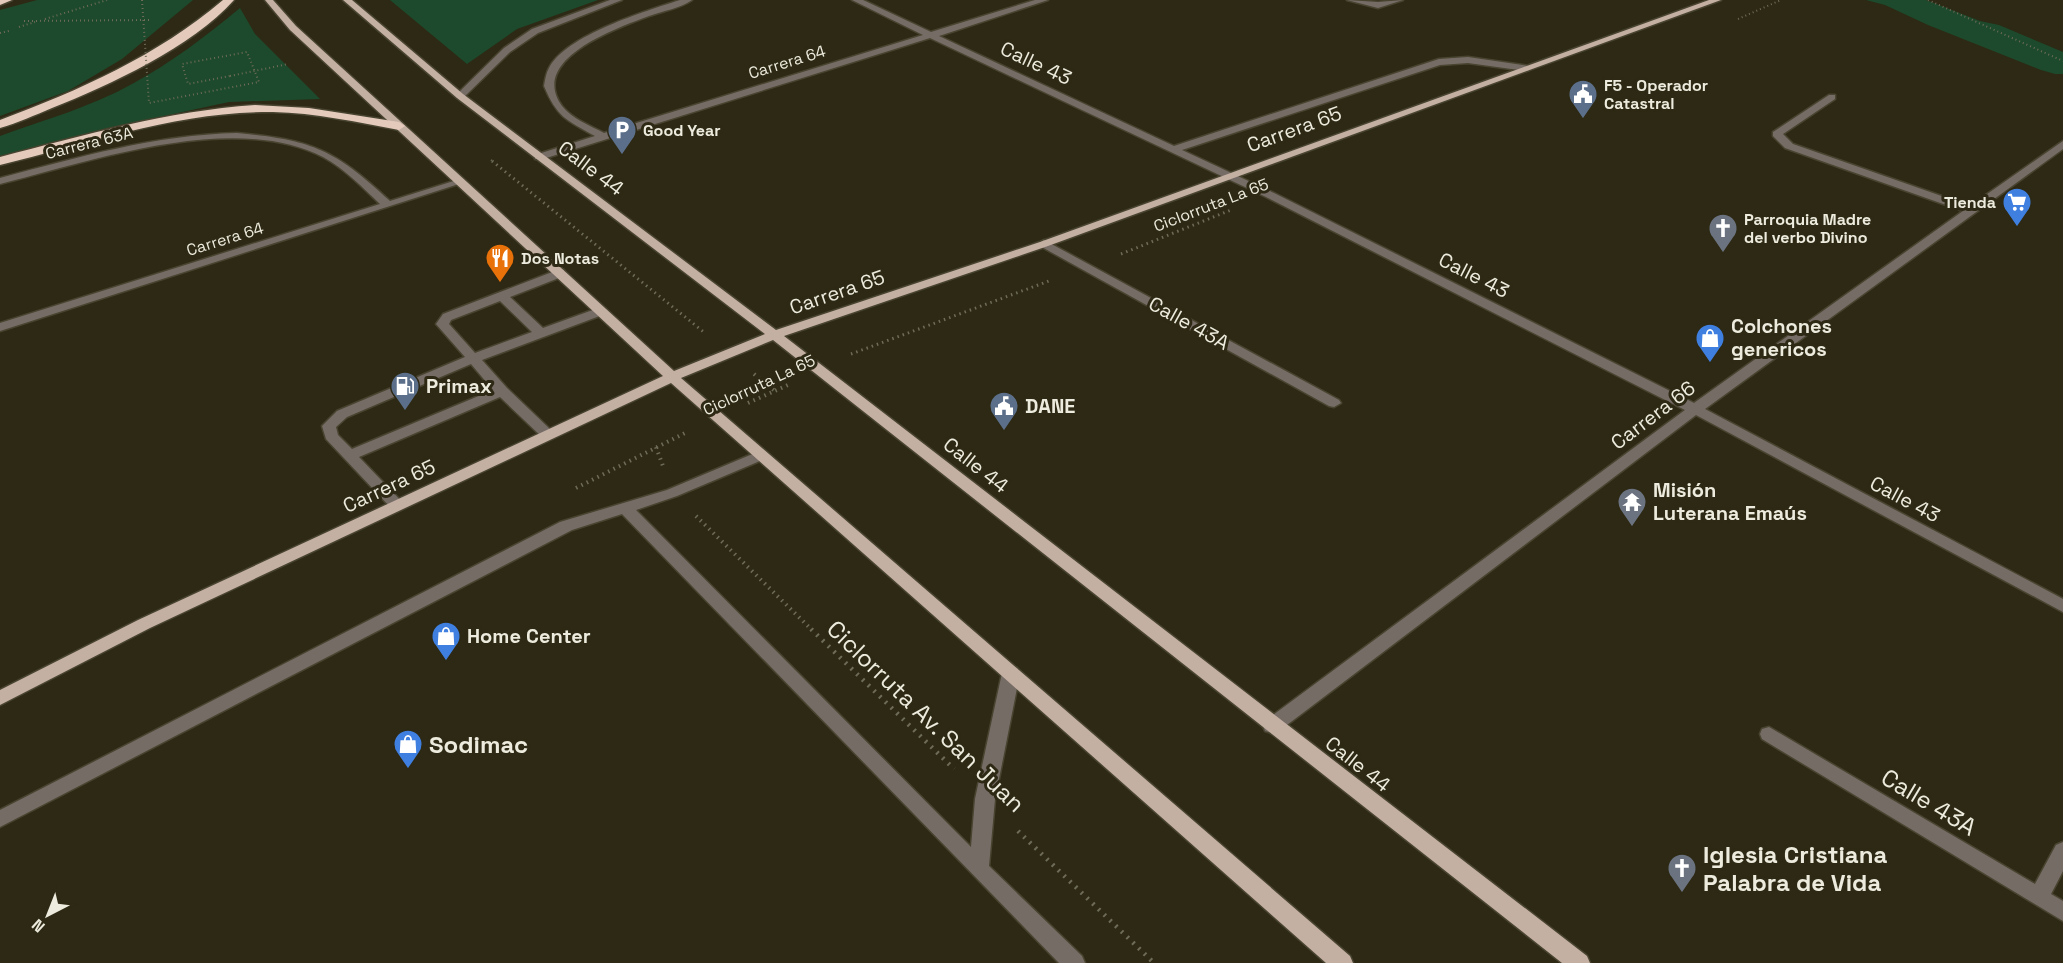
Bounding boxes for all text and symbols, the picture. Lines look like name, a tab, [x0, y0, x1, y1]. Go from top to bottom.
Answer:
street label: Calle 43	[996, 35, 1076, 91]
street label: Carrera 64	[746, 40, 828, 84]
place label: F5 - Operador Catastral	[1604, 75, 1708, 114]
public building icon: F5 - Operador Catastral	[1567, 78, 1599, 120]
street label: Carrera 65	[1243, 100, 1345, 158]
parking icon: Good Year	[606, 114, 638, 156]
place label: Good Year	[643, 120, 721, 141]
street label: Carrera 63A	[43, 122, 135, 164]
street label: Calle 44	[553, 135, 629, 201]
street label: Ciclorruta La 65	[1151, 173, 1271, 237]
supermarket icon: Tienda	[2001, 186, 2033, 228]
place label: Tienda	[1944, 192, 1996, 213]
place label: Parroquia Madre del verbo Divino	[1744, 209, 1871, 248]
church icon: Parroquia Madre del verbo Divino	[1707, 212, 1739, 254]
street label: Carrera 64	[184, 217, 266, 261]
restaurant icon: Dos Notas	[484, 242, 516, 284]
street label: Calle 43	[1434, 246, 1514, 304]
place label: Dos Notas	[521, 248, 599, 269]
street label: Carrera 65	[786, 264, 888, 320]
street label: Calle 43A	[1144, 290, 1234, 356]
place label: Colchones genericos	[1731, 313, 1832, 362]
shop icon: Colchones genericos	[1694, 322, 1726, 364]
street label: Ciclorruta La 65	[700, 350, 818, 420]
fuel station icon: Primax	[389, 370, 421, 412]
place label: Primax	[426, 373, 492, 399]
street label: Carrera 66	[1606, 375, 1700, 455]
public building icon: DANE	[988, 390, 1020, 432]
place label: DANE	[1025, 393, 1075, 419]
street label: Calle 44	[938, 431, 1014, 499]
street label: Carrera 65	[339, 453, 439, 519]
street label: Calle 43	[1865, 470, 1945, 528]
place label: Misión Luterana Emaús	[1653, 477, 1807, 526]
temple icon: Misión Luterana Emaús	[1616, 486, 1648, 528]
street label: Ciclorruta Av. San Juan	[820, 613, 1032, 819]
shop icon: Home Center	[430, 620, 462, 662]
place label: Home Center	[467, 623, 591, 649]
shop icon: Sodimac	[392, 728, 424, 770]
place label: Sodimac	[429, 729, 528, 760]
street label: Calle 44	[1320, 730, 1396, 798]
street label: Calle 43A	[1876, 761, 1982, 843]
place label: Iglesia Cristiana Palabra de Vida	[1703, 839, 1887, 898]
church icon: Iglesia Cristiana Palabra de Vida	[1666, 852, 1698, 894]
north arrow	[18, 885, 78, 945]
text: N	[27, 914, 49, 937]

